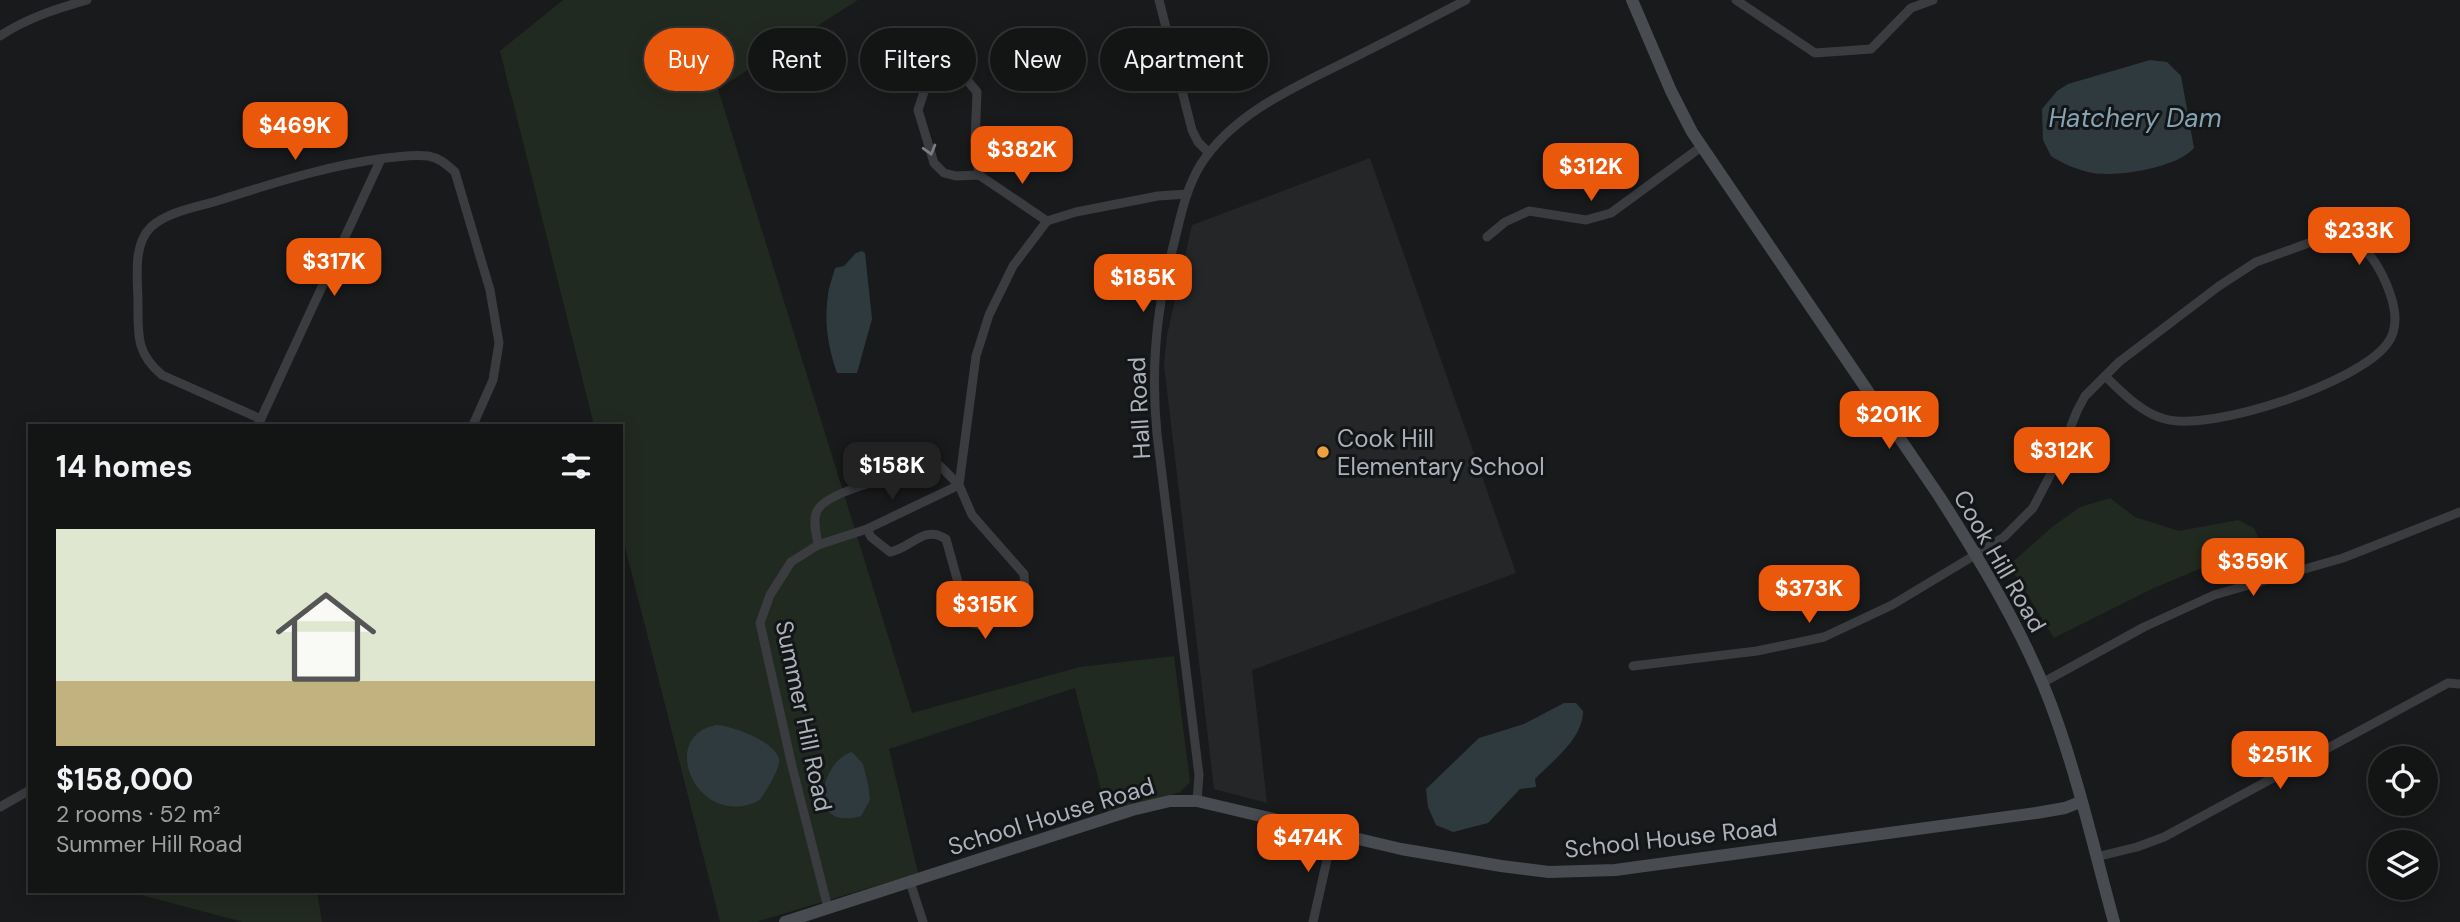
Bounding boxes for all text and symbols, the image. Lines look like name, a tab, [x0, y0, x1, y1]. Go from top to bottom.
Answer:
chip: Buy	[644, 28, 734, 91]
chip: Rent	[748, 28, 846, 91]
chip: Filters	[860, 28, 976, 91]
chip: New	[990, 28, 1086, 91]
chip: Apartment	[1100, 28, 1268, 91]
water label: Hatchery Dam	[2048, 101, 2222, 135]
pin: $469K	[246, 102, 344, 162]
text: $469K	[259, 110, 331, 140]
pin: $382K	[973, 127, 1071, 186]
text: $382K	[987, 134, 1057, 164]
one-way arrow	[922, 144, 937, 156]
pin: $312K	[1542, 144, 1640, 203]
text: $312K	[1559, 151, 1623, 181]
pin: $233K	[2310, 208, 2408, 267]
text: $233K	[2324, 215, 2394, 245]
pin: $317K	[285, 238, 383, 298]
text: $317K	[302, 246, 366, 276]
pin: $185K	[1094, 254, 1192, 314]
text: $185K	[1110, 262, 1176, 292]
street label: Hall Road	[1121, 356, 1157, 460]
pin: $201K	[1840, 392, 1938, 451]
text: $201K	[1856, 399, 1922, 429]
place label: Cook Hill Elementary School	[1337, 423, 1545, 482]
pin: $312K	[2013, 428, 2111, 487]
text: $312K	[2030, 435, 2094, 465]
pin: $158K	[843, 442, 941, 502]
marker: Cook Hill Elementary School	[1315, 444, 1331, 460]
text: 14 homes	[56, 447, 193, 486]
icon: filters	[557, 447, 595, 485]
text: $158K	[859, 450, 925, 480]
street label: Cook Hill Road	[1947, 484, 2053, 638]
pin: $359K	[2204, 538, 2302, 598]
text: $359K	[2217, 546, 2289, 576]
pin: $373K	[1760, 566, 1858, 625]
text: $373K	[1775, 573, 1843, 603]
icon: home	[263, 574, 389, 700]
pin: $315K	[936, 582, 1034, 641]
text: $315K	[952, 589, 1018, 619]
street label: Summer Hill Road	[769, 618, 839, 814]
pin: $251K	[2231, 732, 2329, 791]
text: $251K	[2248, 739, 2312, 769]
map controls	[2368, 746, 2438, 900]
button: locate	[2368, 746, 2438, 816]
text: $158,000	[56, 760, 193, 799]
street label: School House Road	[944, 770, 1158, 862]
text: 2 rooms · 52 m²	[56, 799, 221, 829]
street label: School House Road	[1563, 811, 1779, 865]
pin: $474K	[1259, 814, 1357, 874]
text: $474K	[1273, 822, 1343, 852]
text: Summer Hill Road	[56, 829, 242, 859]
button: layers	[2368, 830, 2438, 900]

